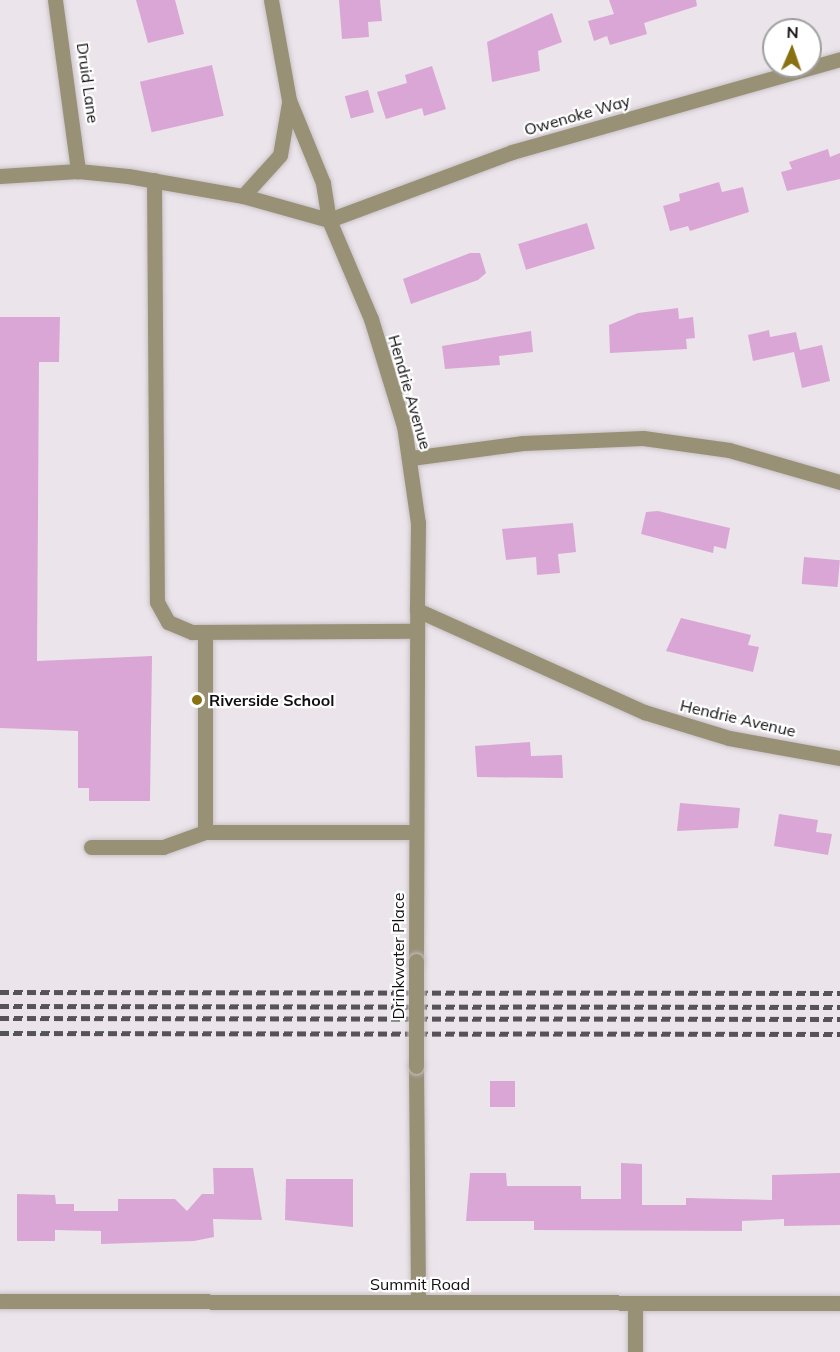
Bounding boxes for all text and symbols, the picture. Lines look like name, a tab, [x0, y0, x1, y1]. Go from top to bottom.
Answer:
north arrow	[762, 18, 822, 78]
text: N	[786, 22, 799, 42]
street label: Druid Lane	[73, 42, 103, 124]
street label: Owenoke Way	[522, 91, 632, 139]
street label: Hendrie Avenue	[384, 333, 436, 451]
place label: Riverside School	[209, 690, 334, 710]
marker: Riverside School	[190, 693, 204, 707]
street label: Hendrie Avenue	[678, 695, 798, 741]
street label: Drinkwater Place	[388, 893, 408, 1019]
street label: Summit Road	[370, 1274, 470, 1294]

